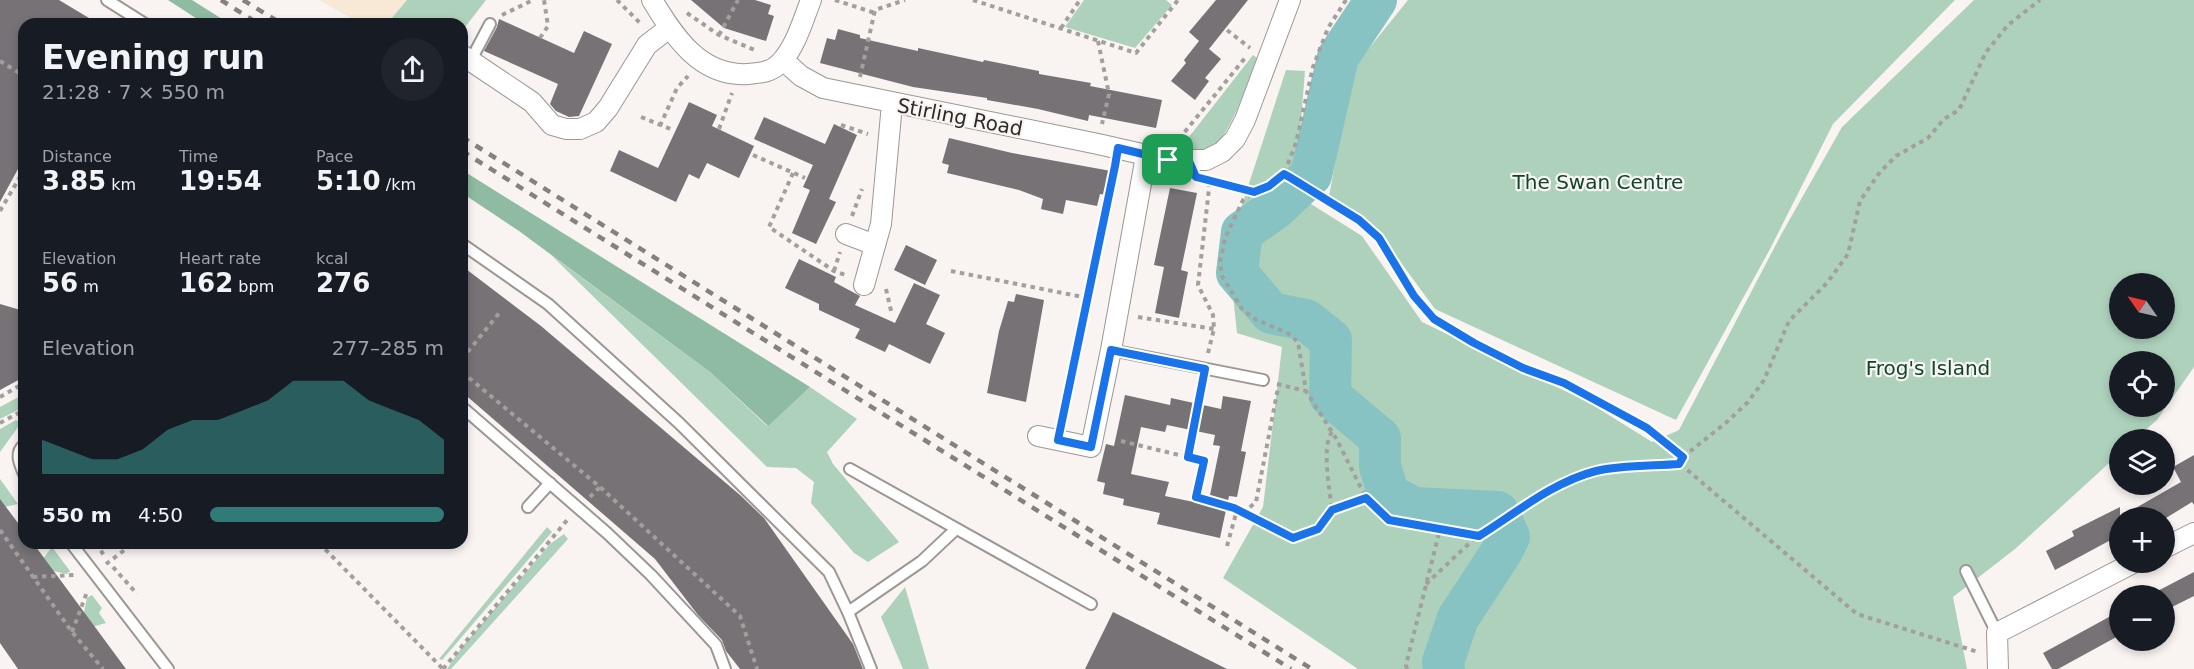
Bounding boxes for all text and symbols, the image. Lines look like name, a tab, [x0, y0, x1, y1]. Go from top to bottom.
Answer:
text: Evening run	[42, 38, 265, 77]
button: share	[381, 38, 444, 101]
text: 21:28 · 7 × 550 m	[42, 80, 225, 104]
street label: Stirling Road	[895, 93, 1025, 141]
pin	[1142, 134, 1193, 185]
icon: arrive	[1151, 143, 1184, 176]
text: Distance	[42, 147, 112, 166]
text: Time	[179, 147, 218, 166]
text: Pace	[316, 147, 353, 166]
text: 3.85	[42, 166, 106, 196]
text: 19:54	[179, 166, 262, 196]
text: 5:10	[316, 166, 381, 196]
park label: The Swan Centre	[1512, 170, 1683, 194]
text: km	[106, 175, 136, 194]
text: /km	[381, 175, 416, 194]
text: Elevation	[42, 249, 116, 268]
text: Heart rate	[179, 249, 261, 268]
text: kcal	[316, 249, 348, 268]
text: 56	[42, 268, 78, 298]
text: 162	[179, 268, 233, 298]
text: 276	[316, 268, 370, 298]
north arrow	[2109, 273, 2175, 339]
map controls	[2109, 273, 2175, 651]
text: m	[78, 277, 99, 296]
text: bpm	[233, 277, 274, 296]
text: Elevation	[42, 336, 135, 360]
text: 277–285 m	[332, 336, 444, 360]
button: locate	[2109, 351, 2175, 417]
park label: Frog's Island	[1866, 356, 1990, 380]
button: layers	[2109, 429, 2175, 495]
text: 550 m	[42, 503, 112, 527]
text: 4:50	[138, 503, 183, 527]
button: +	[2109, 507, 2175, 573]
button: −	[2109, 585, 2175, 651]

